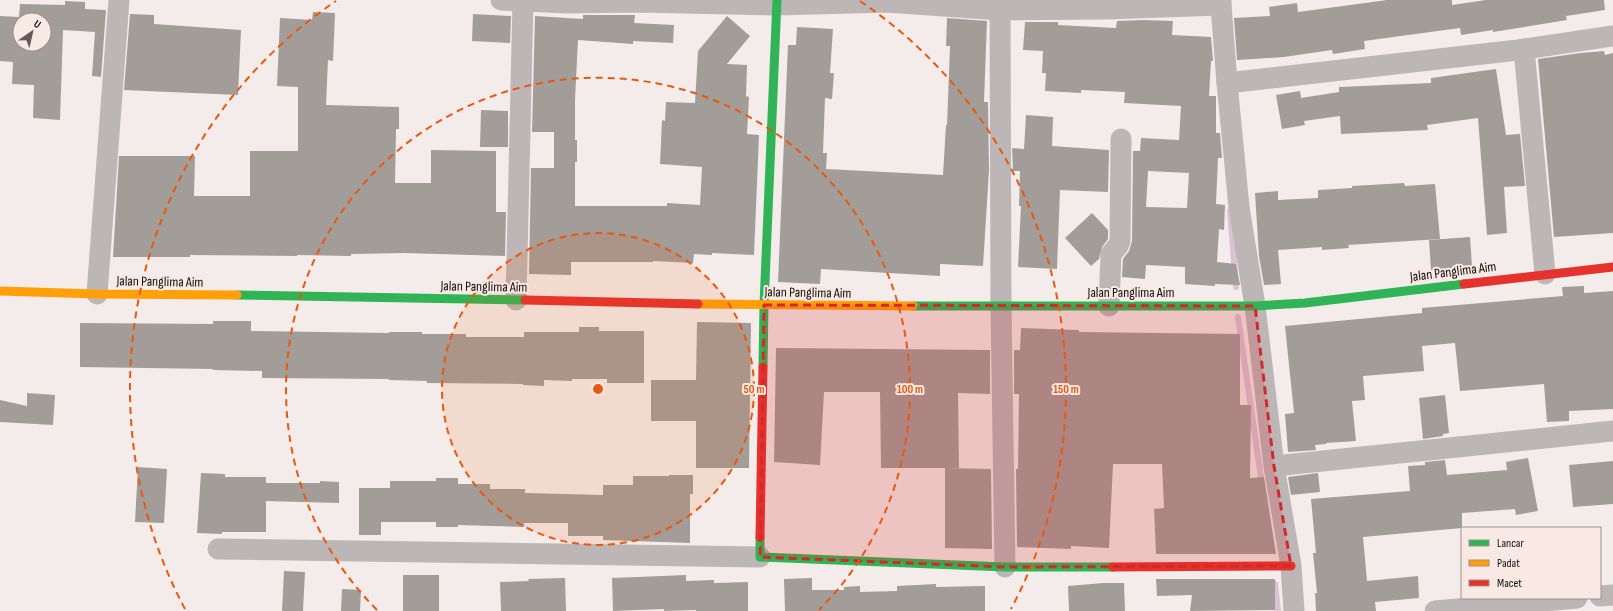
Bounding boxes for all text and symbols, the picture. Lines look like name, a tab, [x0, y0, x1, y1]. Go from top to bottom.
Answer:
north arrow	[12, 12, 52, 52]
text: U	[31, 17, 44, 31]
street label: Jalan Panglima Aim	[1408, 258, 1497, 285]
street label: Jalan Panglima Aim	[115, 272, 204, 291]
street label: Jalan Panglima Aim	[439, 277, 528, 296]
street label: Jalan Panglima Aim	[763, 283, 852, 302]
street label: Jalan Panglima Aim	[1087, 284, 1174, 301]
centre of rings	[591, 382, 605, 396]
text: 50 m	[744, 382, 764, 397]
text: 100 m	[897, 382, 923, 397]
text: 150 m	[1053, 382, 1079, 397]
legend	[1461, 527, 1601, 599]
text: Lancar	[1497, 536, 1524, 551]
text: Padat	[1497, 556, 1520, 571]
text: Macet	[1497, 576, 1522, 591]

